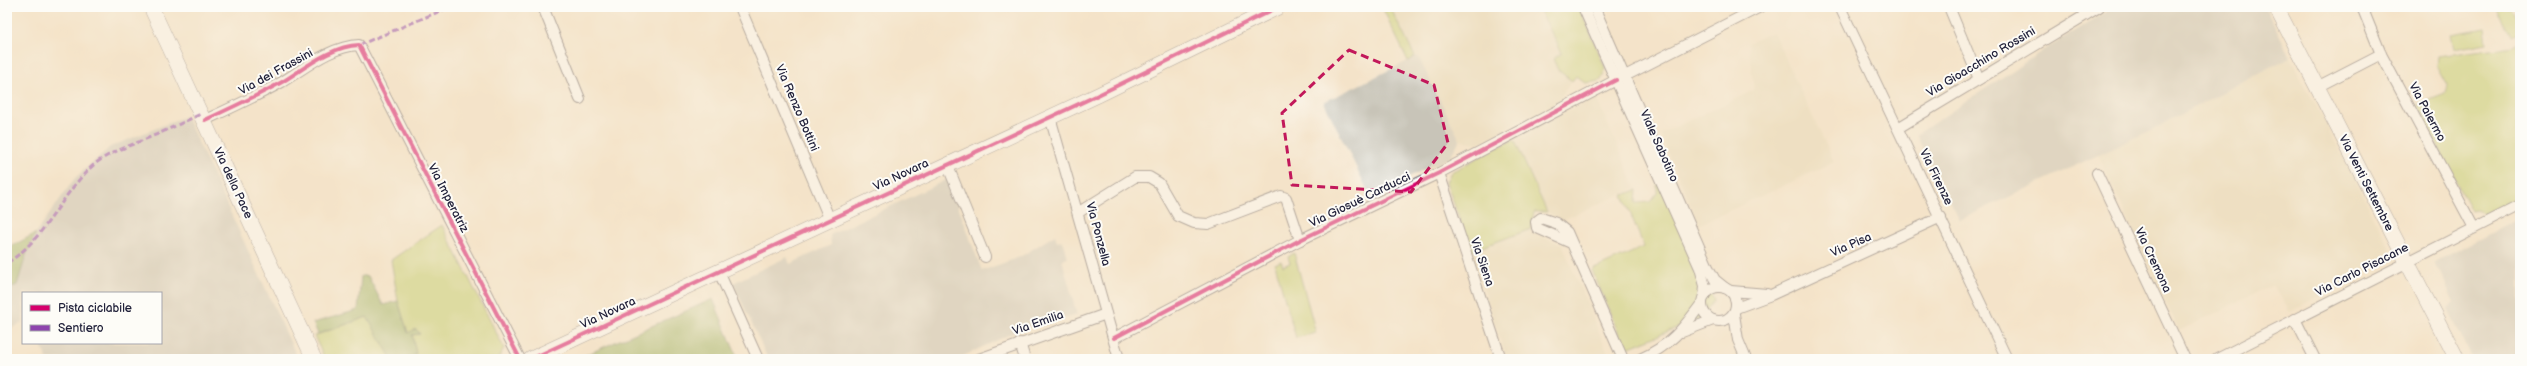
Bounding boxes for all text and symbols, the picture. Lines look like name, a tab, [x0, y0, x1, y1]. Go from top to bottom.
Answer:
street label: Via Gioacchino Rossini	[1924, 23, 2038, 100]
street label: Via dei Frassini	[236, 45, 316, 99]
street label: Via Renzo Bottini	[772, 62, 822, 154]
street label: Via Palermo	[2405, 80, 2449, 144]
street label: Viale Sabotino	[1636, 108, 1682, 185]
street label: Via Venti Settembre	[2335, 132, 2397, 234]
street label: Via della Pace	[210, 145, 256, 221]
street label: Via Firenze	[1916, 146, 1956, 208]
street label: Via Novara	[871, 156, 931, 194]
street label: Via Imperatriz	[424, 161, 472, 235]
street label: Via Giosuè Carducci	[1307, 169, 1413, 231]
street label: Via Ponzella	[1082, 200, 1114, 268]
street label: Via Cremona	[2131, 225, 2175, 295]
street label: Via Pisa	[1828, 229, 1874, 261]
street label: Via Siena	[1467, 236, 1497, 289]
street label: Via Carlo Pisacane	[2313, 240, 2411, 300]
legend	[22, 292, 162, 344]
street label: Via Novara	[578, 294, 638, 332]
text: Pista ciclabile	[58, 301, 132, 316]
street label: Via Emilia	[1010, 307, 1066, 339]
text: Sentiero	[58, 321, 104, 336]

